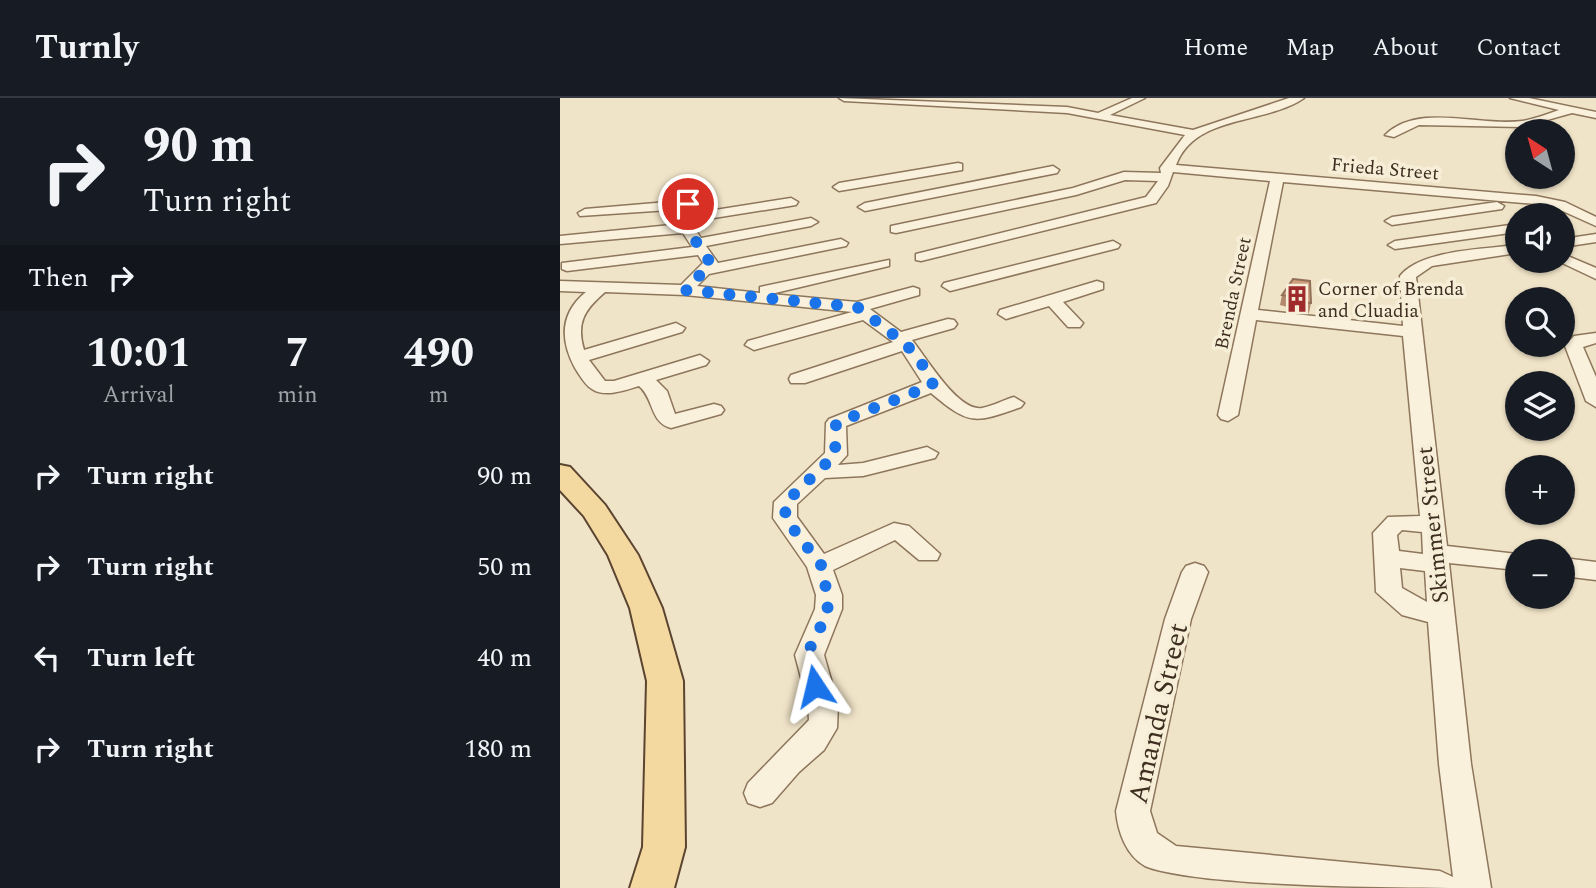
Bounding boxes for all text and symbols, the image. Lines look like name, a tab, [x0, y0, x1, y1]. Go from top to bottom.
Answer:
text: Turnly	[35, 23, 138, 73]
text: Home	[1183, 30, 1248, 66]
text: Map	[1286, 30, 1334, 66]
text: About	[1372, 30, 1438, 66]
text: Contact	[1476, 30, 1561, 66]
text: 90 m	[143, 109, 254, 184]
north arrow	[1505, 119, 1575, 189]
map controls	[1505, 119, 1575, 609]
icon: right	[28, 126, 119, 217]
street label: Frieda Street	[1330, 150, 1440, 189]
pin	[658, 174, 718, 234]
text: Turn right	[143, 177, 291, 226]
icon: arrive	[669, 185, 707, 223]
button: sound	[1505, 203, 1575, 273]
street label: Brenda Street	[1207, 234, 1260, 352]
text: Then	[28, 258, 88, 298]
icon: right	[102, 259, 140, 297]
place label: Corner of Brenda and Cluadia	[1318, 275, 1465, 326]
building icon: Corner of Brenda and Cluadia	[1282, 284, 1312, 314]
button: search	[1505, 287, 1575, 357]
text: 10:01	[86, 322, 191, 385]
text: 7	[286, 322, 309, 385]
text: 490	[403, 322, 474, 385]
button: layers	[1505, 371, 1575, 441]
text: Arrival	[103, 378, 174, 413]
text: min	[277, 378, 318, 413]
text: m	[429, 378, 449, 413]
street label: Skimmer Street	[1408, 445, 1459, 605]
button: +	[1505, 455, 1575, 525]
text: Turn right	[87, 456, 214, 496]
text: 90 m	[477, 456, 532, 496]
icon: right	[28, 457, 66, 495]
button: −	[1505, 539, 1575, 609]
text: Turn right	[87, 547, 214, 587]
text: 50 m	[477, 547, 532, 587]
icon: right	[28, 548, 66, 586]
street label: Amanda Street	[1117, 618, 1200, 808]
text: Turn left	[87, 638, 195, 678]
text: 40 m	[477, 638, 532, 678]
icon: left	[28, 639, 66, 677]
position arrow	[778, 649, 852, 723]
text: Turn right	[87, 729, 214, 769]
text: 180 m	[464, 729, 532, 769]
icon: right	[28, 730, 66, 768]

